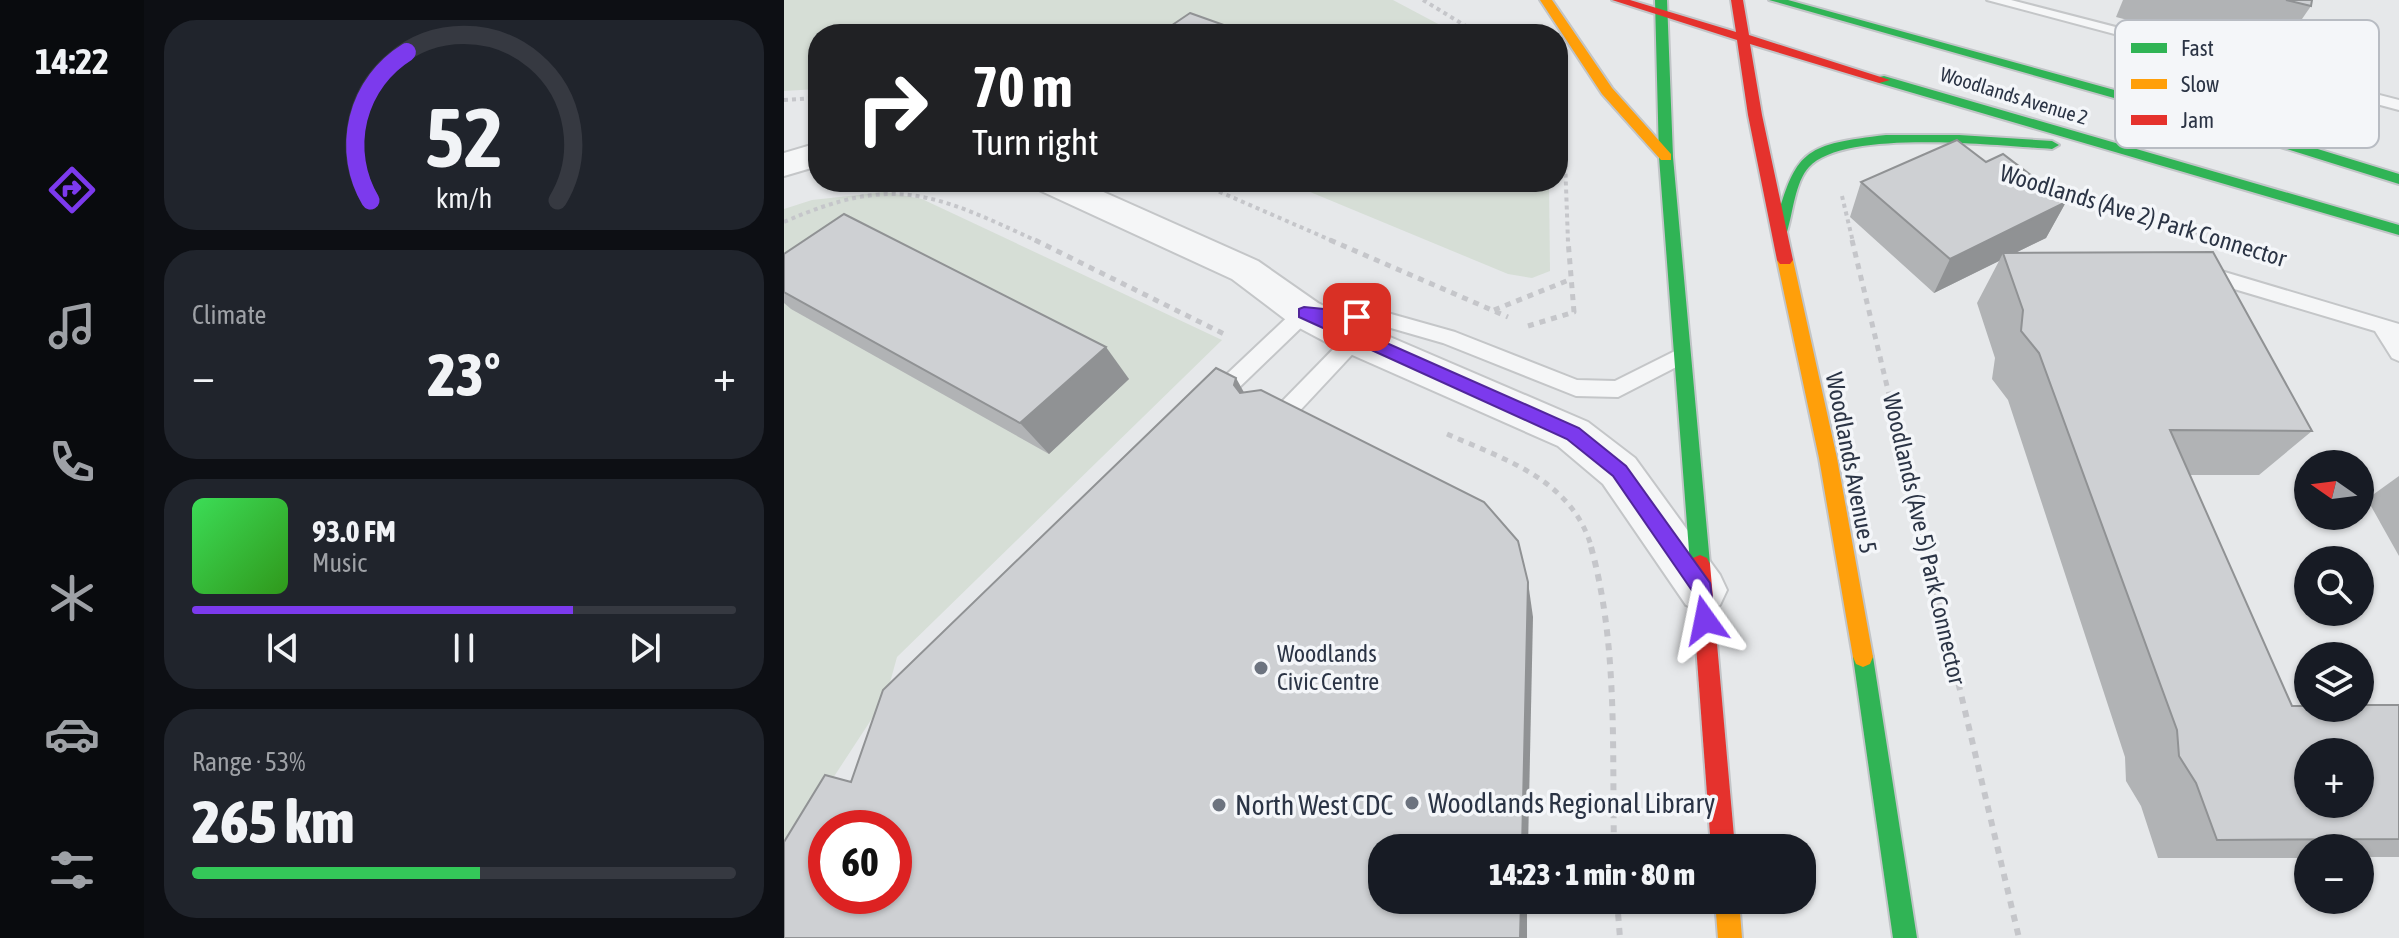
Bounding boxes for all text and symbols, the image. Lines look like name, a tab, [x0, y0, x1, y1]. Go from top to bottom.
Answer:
legend	[2115, 20, 2379, 148]
text: Fast	[2181, 35, 2214, 61]
text: 14:22	[35, 40, 109, 82]
text: 70 m	[972, 55, 1073, 119]
icon: right	[840, 56, 944, 160]
street label: Woodlands Avenue 2	[1937, 62, 2091, 129]
text: Slow	[2181, 71, 2219, 97]
text: 52	[425, 88, 503, 184]
text: Jam	[2181, 107, 2214, 133]
text: Turn right	[972, 121, 1099, 163]
street label: Woodlands (Ave 2) Park Connector	[1997, 159, 2290, 272]
icon: directions	[44, 162, 100, 218]
text: km/h	[436, 181, 492, 214]
pin	[1323, 283, 1391, 351]
icon: arrive	[1335, 295, 1379, 339]
icon: music	[44, 298, 100, 354]
text: Climate	[192, 300, 266, 330]
text: 23°	[428, 340, 500, 409]
text: −	[192, 350, 215, 400]
text: +	[713, 350, 736, 400]
street label: Woodlands Avenue 5	[1821, 370, 1882, 556]
street label: Woodlands (Ave 5) Park Connector	[1878, 391, 1971, 688]
icon: phone	[44, 434, 100, 490]
north arrow	[2294, 450, 2374, 530]
map controls	[2294, 450, 2374, 914]
text: 93.0 FM	[312, 514, 396, 548]
button: search	[2294, 546, 2374, 626]
text: Music	[312, 548, 367, 578]
icon: climate	[44, 570, 100, 626]
position arrow	[1663, 578, 1747, 662]
icon: previous	[261, 626, 305, 670]
icon: pause	[442, 626, 486, 670]
icon: next	[623, 626, 667, 670]
place label: Woodlands Civic Centre	[1277, 640, 1379, 695]
button: layers	[2294, 642, 2374, 722]
marker: Woodlands Civic Centre	[1252, 659, 1270, 677]
icon: car	[44, 706, 100, 762]
button: +	[2294, 738, 2374, 818]
text: Range · 53%	[192, 747, 305, 777]
text: 265 km	[192, 787, 354, 856]
place label: Woodlands Regional Library	[1428, 787, 1715, 819]
place label: North West CDC	[1235, 789, 1393, 821]
marker: Woodlands Regional Library	[1403, 794, 1421, 812]
marker: North West CDC	[1210, 796, 1228, 814]
speed limit sign: 60	[808, 810, 912, 914]
button: −	[2294, 834, 2374, 914]
icon: filters	[44, 842, 100, 898]
text: 14:23 · 1 min · 80 m	[1489, 857, 1695, 891]

